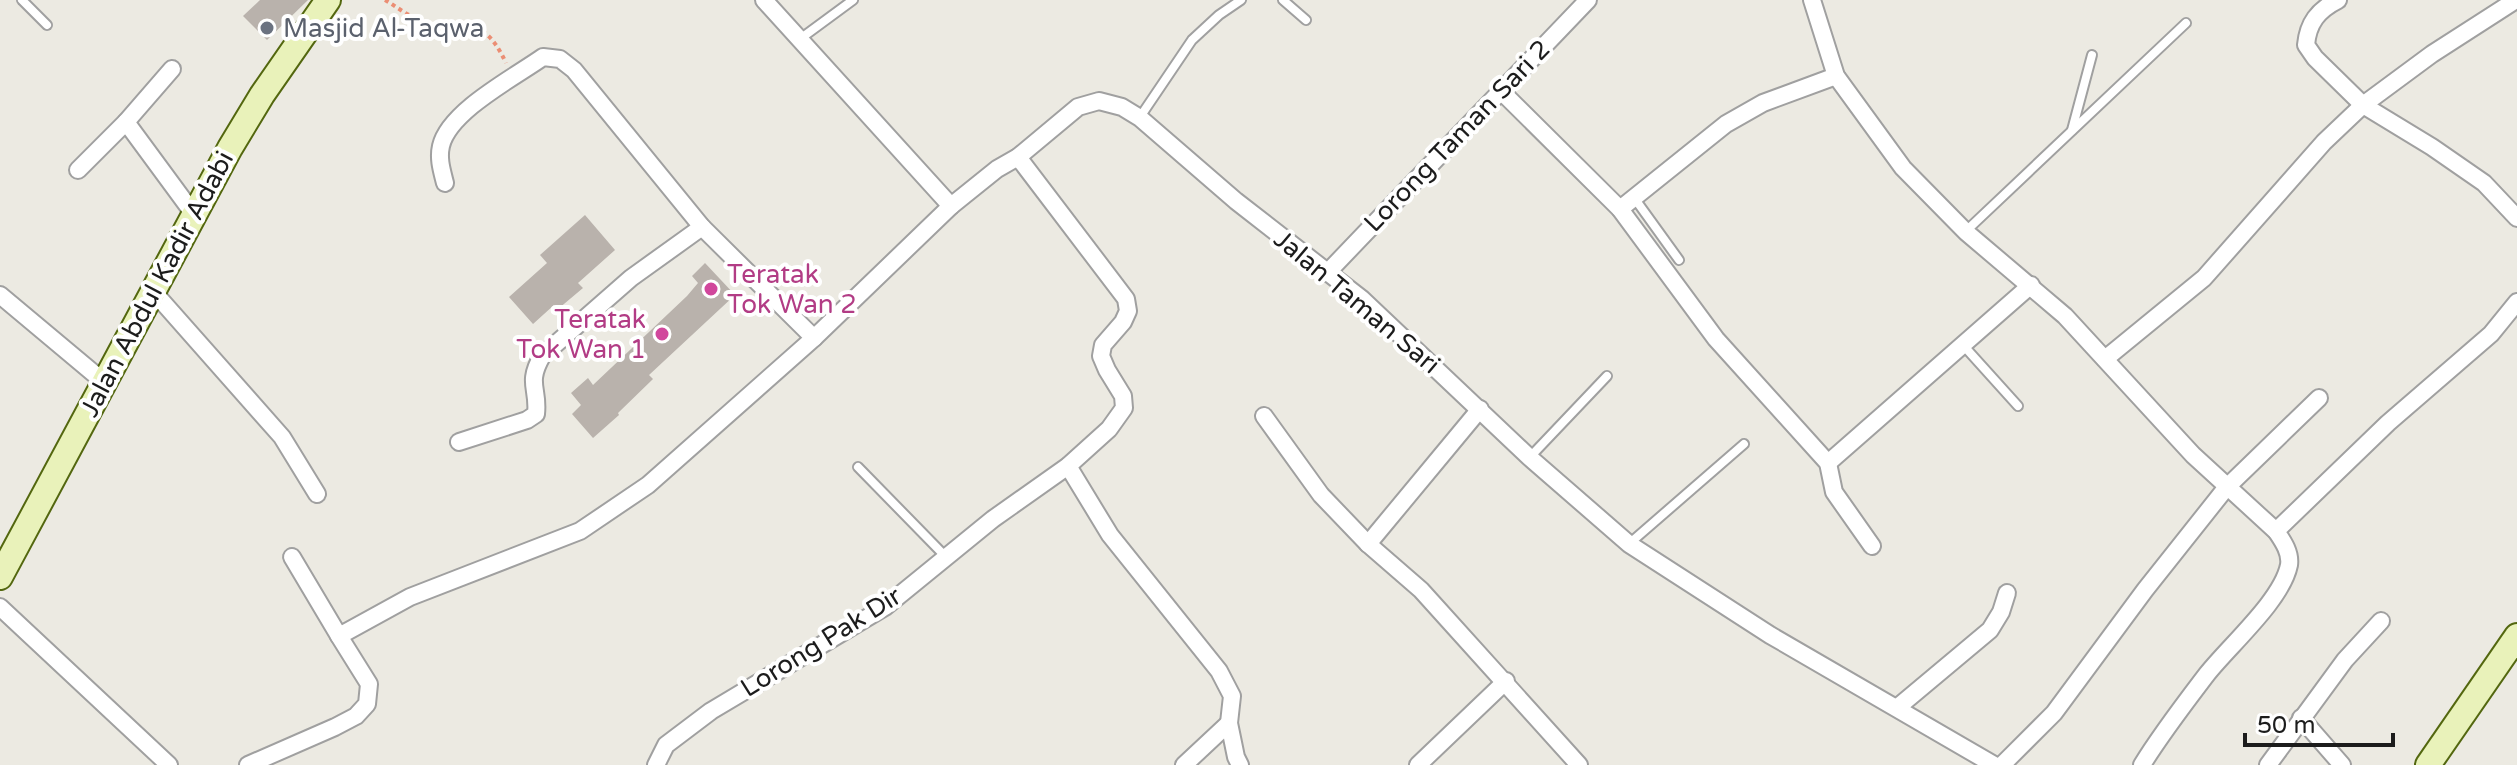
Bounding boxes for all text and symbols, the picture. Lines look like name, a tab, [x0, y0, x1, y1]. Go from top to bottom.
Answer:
place label: Masjid Al-Taqwa	[283, 13, 484, 44]
marker: Masjid Al-Taqwa	[258, 19, 276, 37]
street label: Lorong Taman Sari 2	[1357, 34, 1557, 238]
street label: Jalan Abdul Kadir Adabi	[74, 146, 240, 422]
street label: Jalan Taman Sari	[1268, 224, 1446, 380]
place label: Teratak Tok Wan 2	[727, 259, 857, 320]
marker: Teratak Tok Wan 2	[702, 280, 720, 298]
place label: Teratak Tok Wan 1	[516, 304, 646, 365]
marker: Teratak Tok Wan 1	[653, 325, 671, 343]
street label: Lorong Pak Dir	[735, 580, 907, 704]
scale bar	[2245, 697, 2393, 747]
text: 50 m	[2257, 711, 2315, 740]

